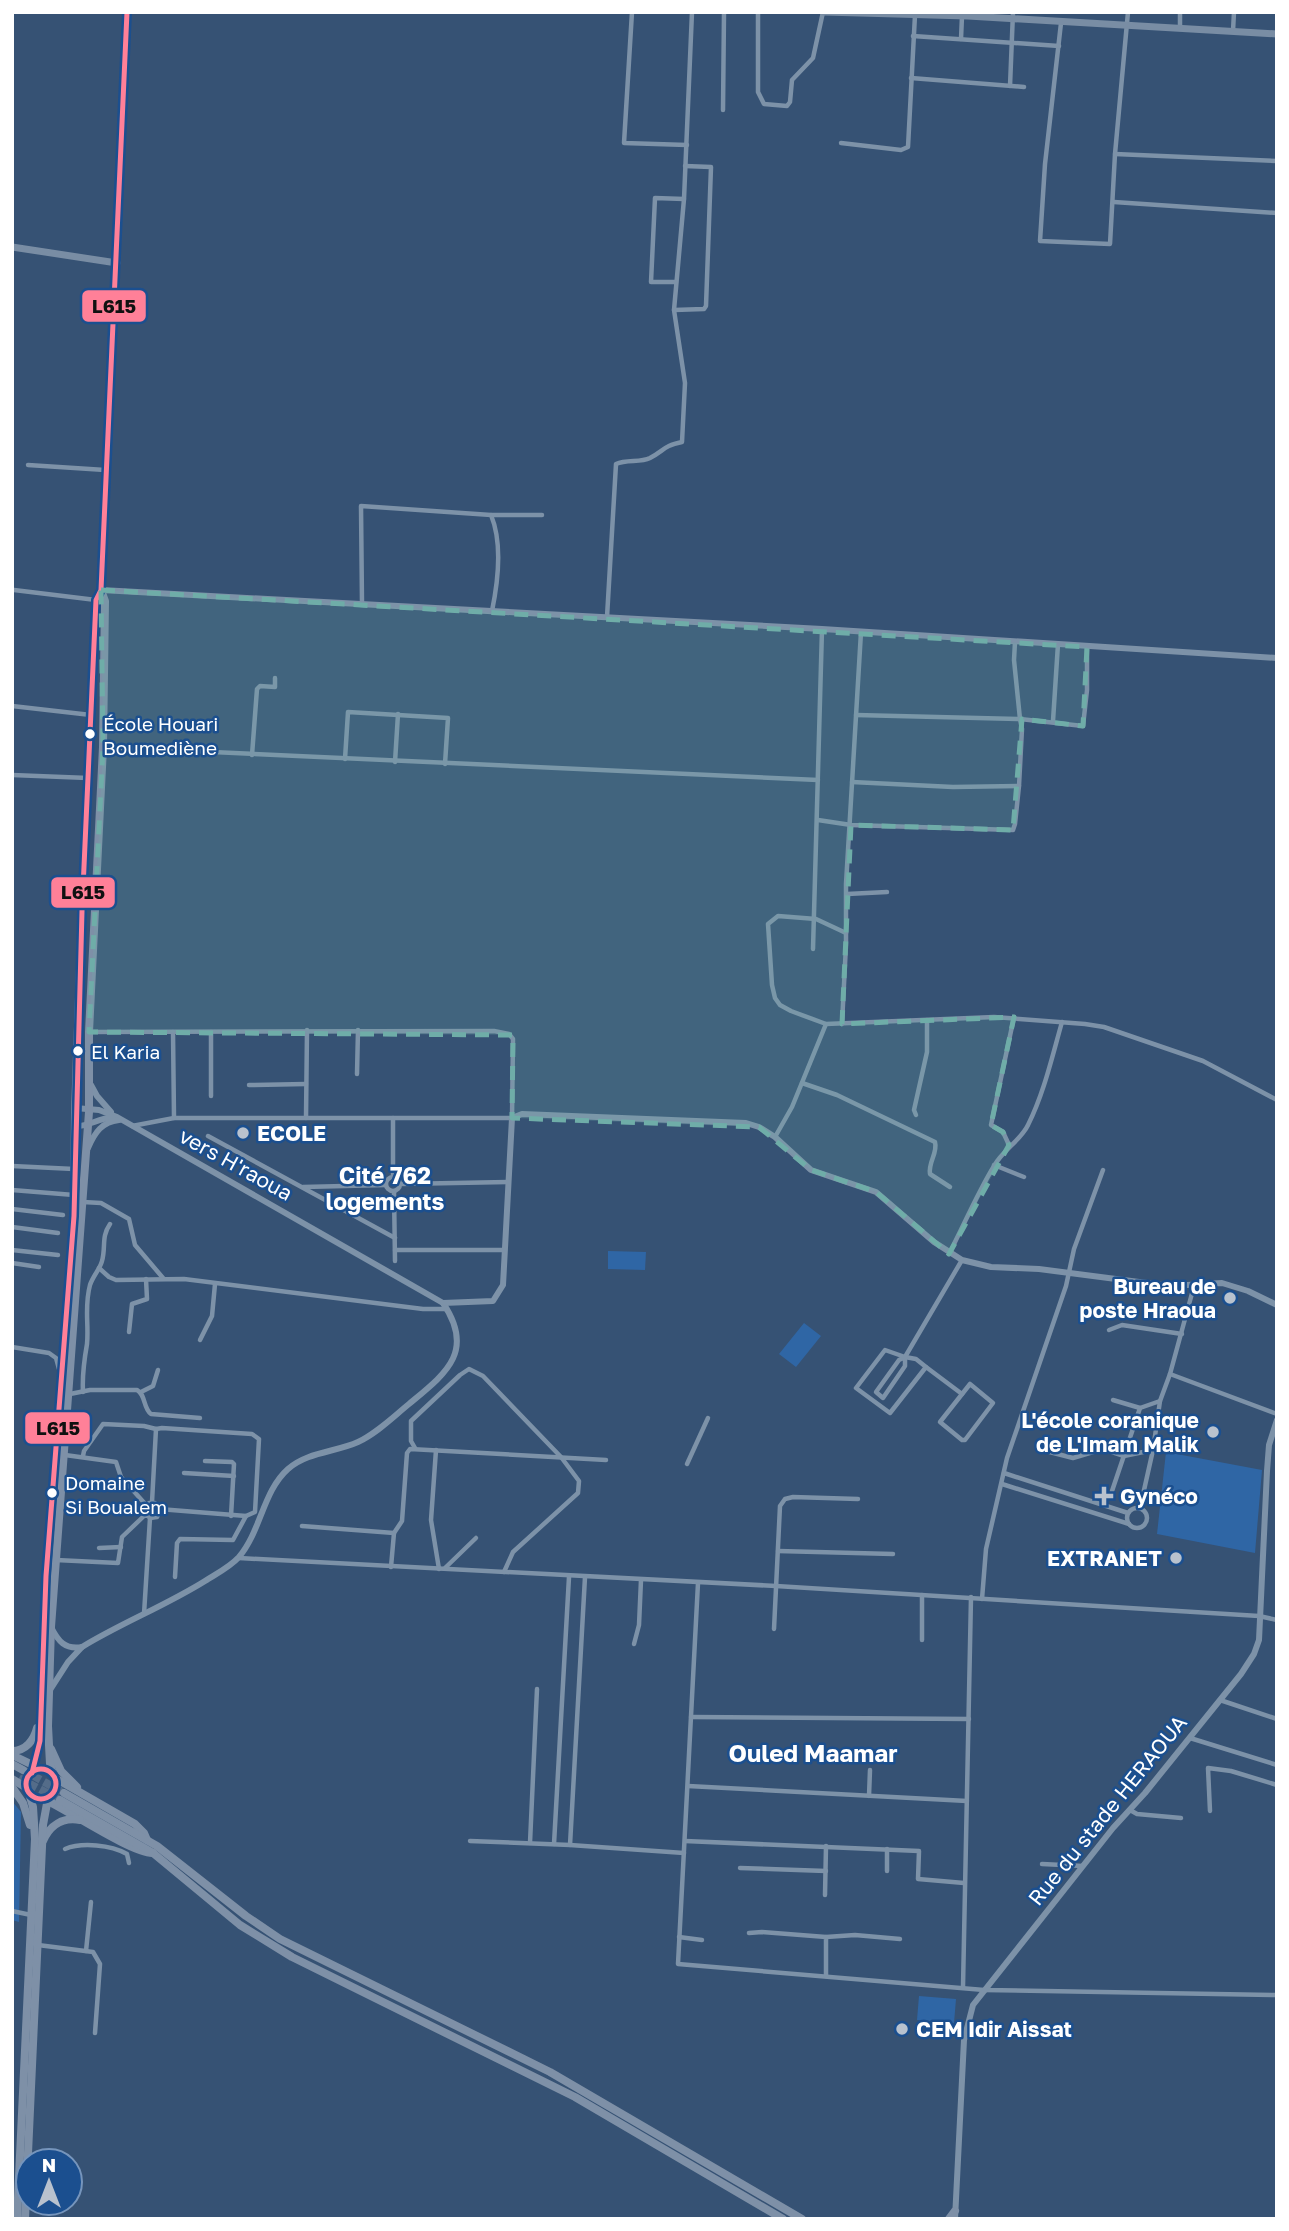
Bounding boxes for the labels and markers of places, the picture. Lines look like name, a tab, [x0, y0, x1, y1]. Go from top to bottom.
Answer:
place label: École Houari Boumediène	[103, 712, 218, 759]
marker: École Houari Boumediène	[83, 727, 97, 741]
place label: El Karia	[91, 1040, 160, 1063]
marker: El Karia	[71, 1044, 85, 1058]
place label: ECOLE	[257, 1120, 326, 1146]
marker: ECOLE	[235, 1125, 251, 1141]
place label: Bureau de poste Hraoua	[1079, 1273, 1216, 1323]
marker: Bureau de poste Hraoua	[1222, 1290, 1238, 1306]
place label: L'école coranique de L'Imam Malik	[1021, 1407, 1199, 1457]
marker: L'école coranique de L'Imam Malik	[1205, 1424, 1221, 1440]
place label: Domaine Si Boualem	[65, 1471, 167, 1518]
place label: Gynéco	[1120, 1483, 1198, 1509]
marker: Domaine Si Boualem	[45, 1486, 59, 1500]
marker: Gynéco	[1094, 1486, 1114, 1506]
place label: EXTRANET	[1047, 1545, 1162, 1571]
marker: EXTRANET	[1168, 1550, 1184, 1566]
place label: CEM Idir Aissat	[916, 2016, 1072, 2042]
marker: CEM Idir Aissat	[894, 2021, 910, 2037]

